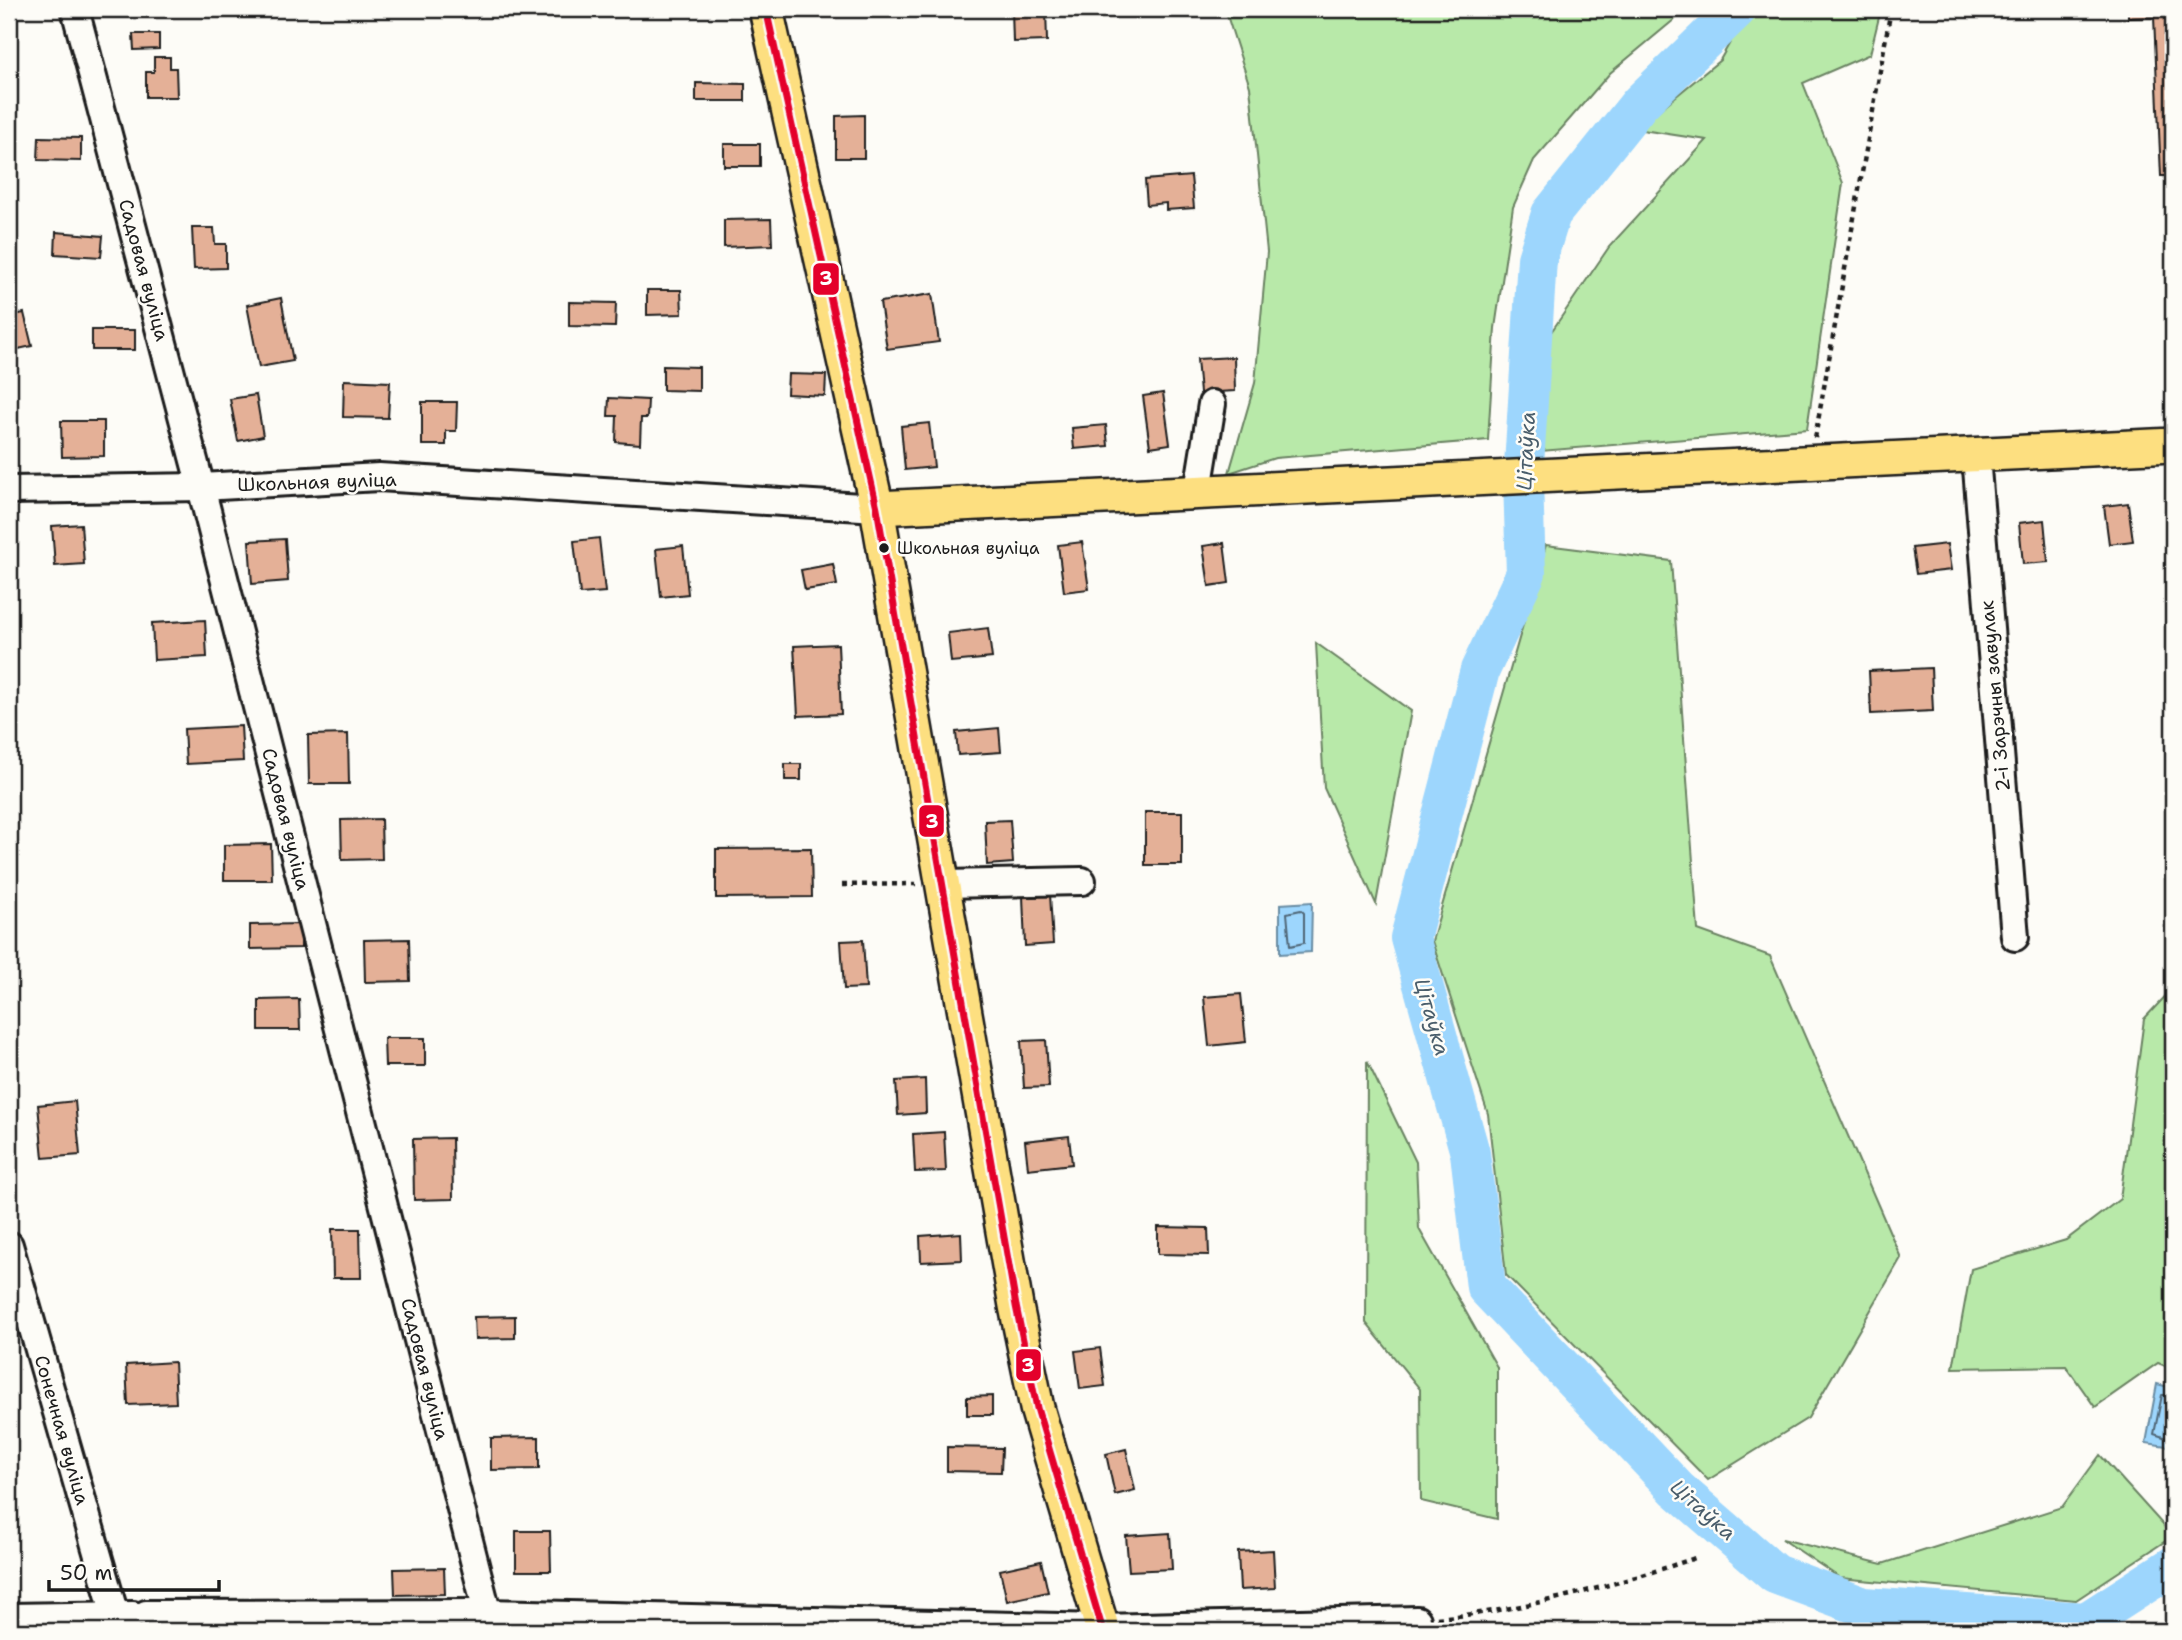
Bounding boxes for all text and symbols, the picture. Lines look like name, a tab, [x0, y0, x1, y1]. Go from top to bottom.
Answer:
street label: Садовая вуліца	[113, 196, 175, 344]
line badge: 3	[812, 262, 840, 296]
text: 3	[819, 266, 833, 291]
water label: Цітаўка	[1510, 411, 1542, 491]
street label: Школьная вуліца	[237, 467, 397, 497]
place label: Школьная вуліца	[897, 537, 1040, 559]
marker: Школьная вуліца	[877, 541, 891, 555]
street label: 2-і Зарэчны завулак	[1974, 599, 2016, 793]
street label: Садовая вуліца	[256, 745, 316, 893]
line badge: 3	[918, 804, 945, 838]
text: 3	[925, 809, 939, 834]
water label: Цітаўка	[1408, 975, 1456, 1059]
street label: Садовая вуліца	[395, 1295, 455, 1443]
line badge: 3	[1015, 1348, 1042, 1382]
street label: Сонечная вуліца	[29, 1352, 95, 1508]
text: 3	[1021, 1353, 1035, 1378]
water label: Цітаўка	[1664, 1473, 1742, 1547]
scale bar	[49, 1549, 219, 1593]
text: 50 m	[60, 1559, 113, 1587]

